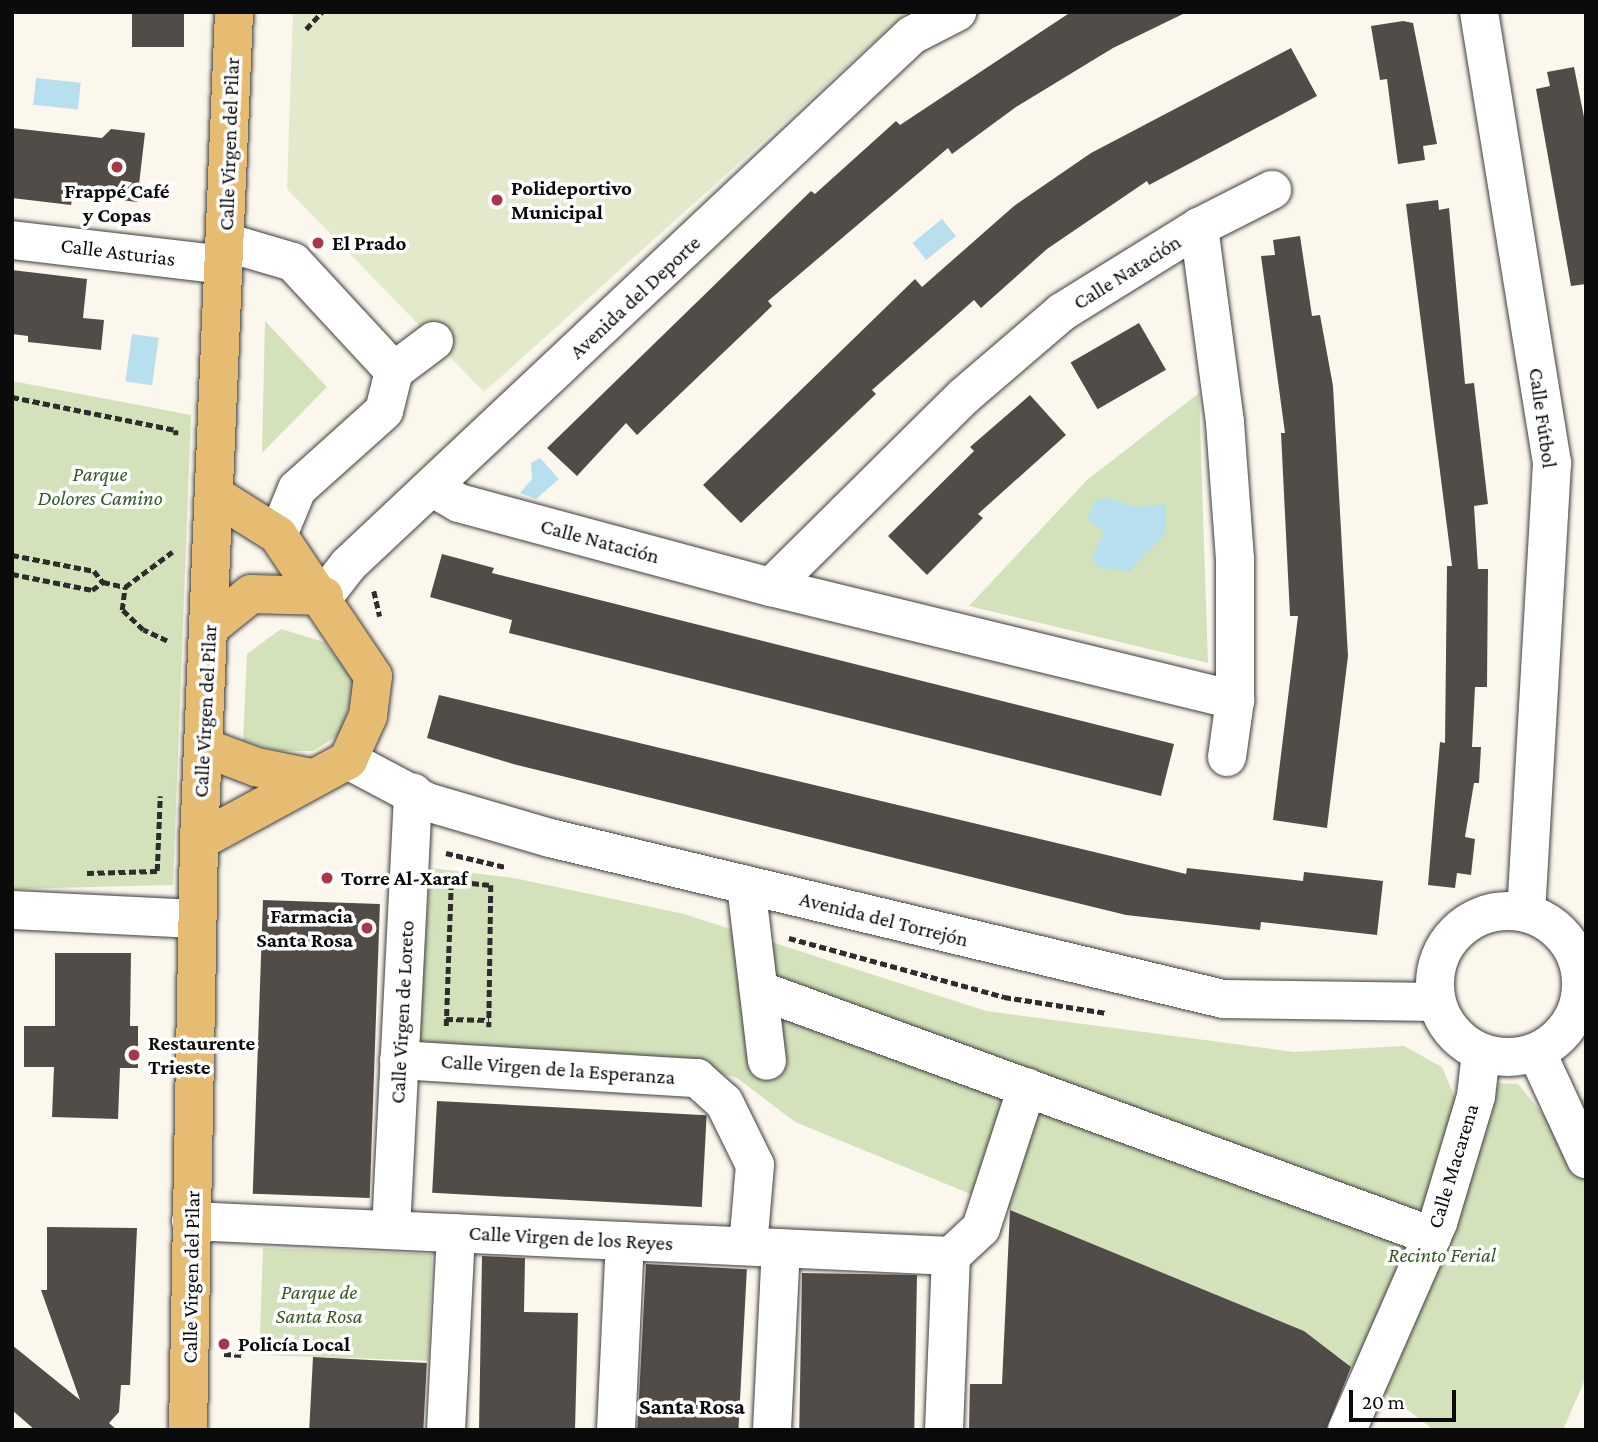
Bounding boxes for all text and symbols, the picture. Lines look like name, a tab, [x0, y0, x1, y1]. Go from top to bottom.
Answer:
street label: Calle Virgen del Pilar	[213, 57, 245, 231]
marker: Frappé Café y Copas	[109, 159, 125, 175]
place label: Polideportivo Municipal	[511, 175, 632, 225]
place label: Frappé Café y Copas	[64, 178, 170, 228]
marker: Polideportivo Municipal	[489, 192, 505, 208]
street label: Calle Natación	[1069, 229, 1185, 315]
place label: El Prado	[332, 230, 406, 256]
street label: Avenida del Deporte	[564, 230, 706, 364]
street label: Calle Asturias	[59, 232, 177, 272]
marker: El Prado	[310, 235, 326, 251]
street label: Calle Fútbol	[1523, 366, 1563, 470]
park label: Parque Dolores Camino	[37, 461, 163, 511]
street label: Calle Natación	[538, 513, 662, 569]
street label: Calle Virgen del Pilar	[188, 624, 222, 798]
place label: Torre Al-Xaraf	[341, 865, 468, 891]
marker: Torre Al-Xaraf	[319, 870, 335, 886]
street label: Avenida del Torrejón	[797, 886, 971, 952]
place label: Farmacia Santa Rosa	[256, 903, 353, 953]
marker: Farmacia Santa Rosa	[359, 920, 375, 936]
street label: Calle Virgen de Loreto	[385, 920, 419, 1104]
place label: Restaurente Trieste	[148, 1030, 255, 1080]
marker: Restaurente Trieste	[126, 1047, 142, 1063]
street label: Calle Virgen de la Esperanza	[440, 1048, 676, 1090]
street label: Calle Macarena	[1422, 1101, 1484, 1231]
street label: Calle Virgen del Pilar	[177, 1190, 205, 1364]
street label: Calle Virgen de los Reyes	[468, 1220, 674, 1256]
park label: Recinto Ferial	[1388, 1242, 1496, 1268]
park label: Parque de Santa Rosa	[275, 1279, 363, 1329]
place label: Policía Local	[238, 1331, 350, 1357]
marker: Policía Local	[216, 1336, 232, 1352]
scale bar	[1353, 1376, 1460, 1420]
text: 20 m	[1362, 1390, 1405, 1414]
district label: Santa Rosa	[639, 1392, 745, 1420]

